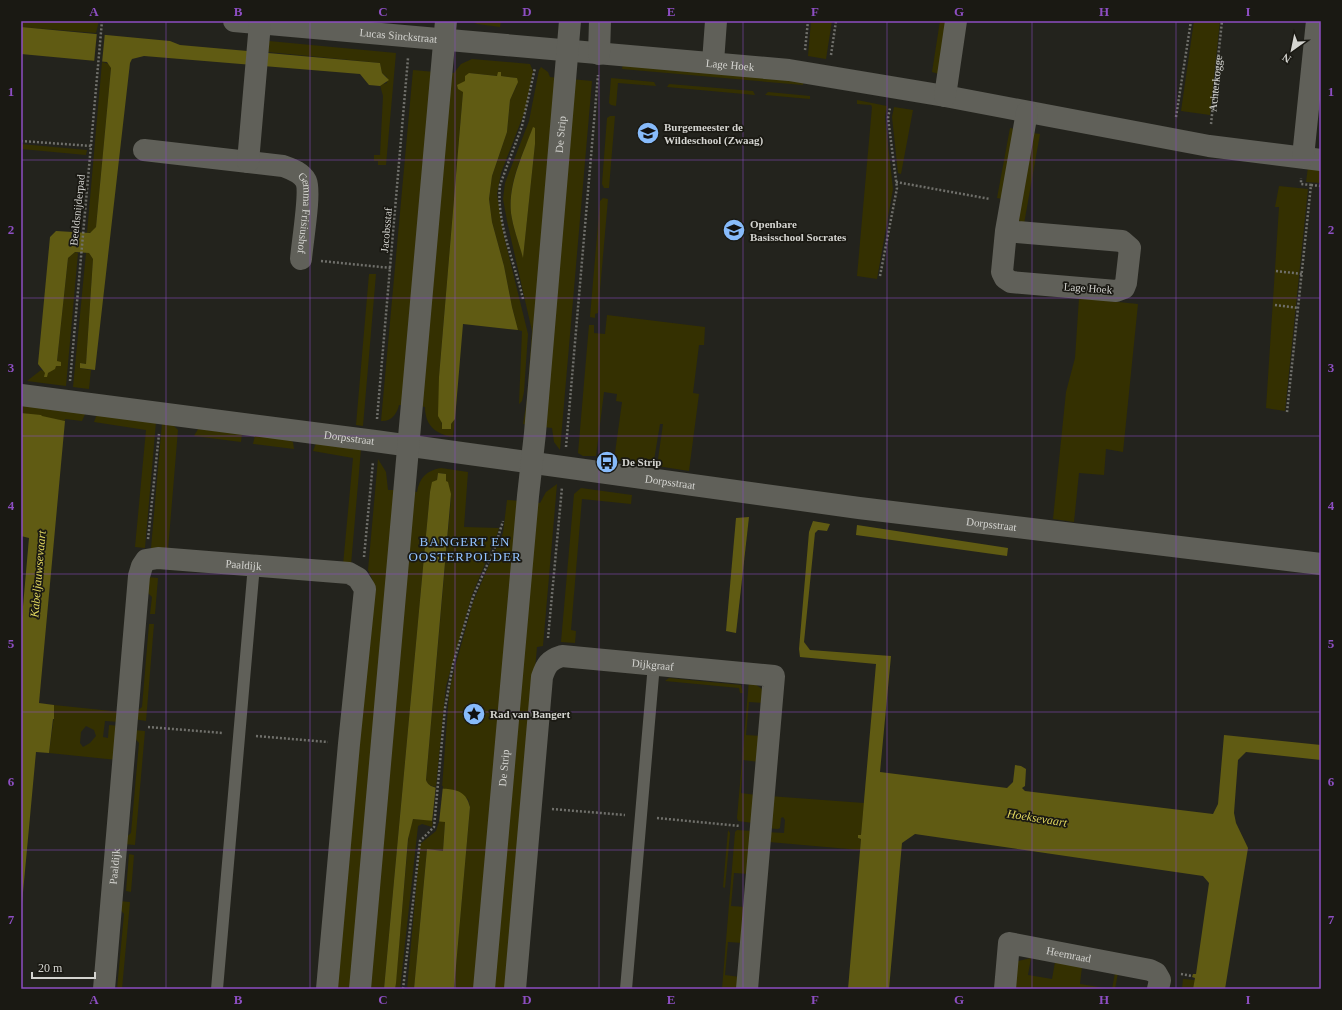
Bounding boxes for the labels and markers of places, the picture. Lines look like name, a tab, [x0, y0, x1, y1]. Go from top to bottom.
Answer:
school or university icon: Burgemeester de Wildeschool (Zwaag)	[635, 120, 661, 146]
place label: Burgemeester de Wildeschool (Zwaag)	[664, 121, 763, 147]
school or university icon: Openbare Basisschool Socrates	[721, 217, 747, 243]
place label: Openbare Basisschool Socrates	[750, 218, 847, 243]
bus stop icon: De Strip	[594, 449, 620, 475]
place label: De Strip	[622, 456, 661, 468]
place icon: Rad van Bangert	[461, 701, 487, 727]
place label: Rad van Bangert	[490, 708, 570, 720]

